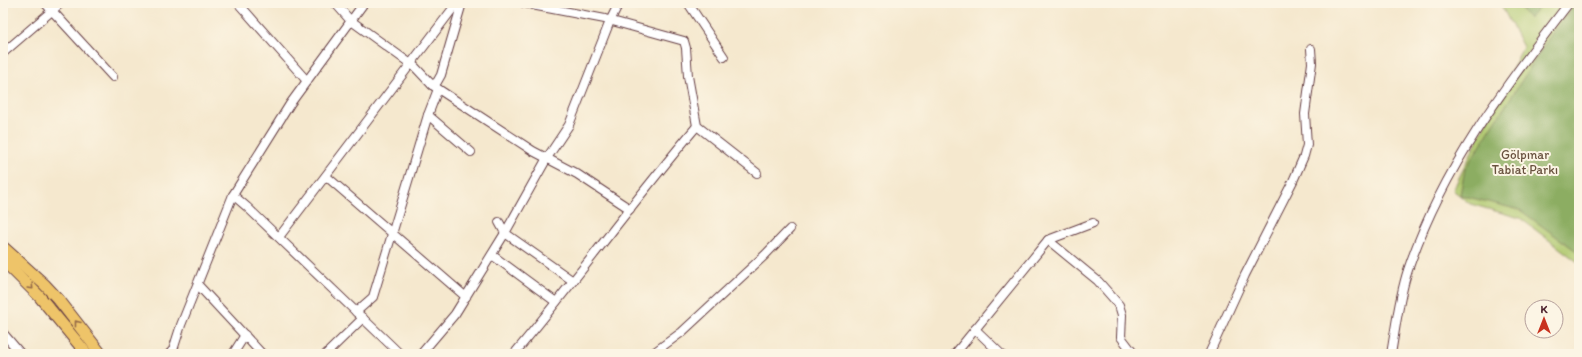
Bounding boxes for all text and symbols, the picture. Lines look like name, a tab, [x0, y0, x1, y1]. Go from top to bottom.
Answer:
park label: Gölpınar Tabiat Parkı	[1492, 147, 1558, 177]
one-way arrow	[26, 282, 34, 290]
north arrow	[1524, 299, 1564, 339]
text: K	[1540, 303, 1548, 316]
one-way arrow	[75, 321, 82, 328]

